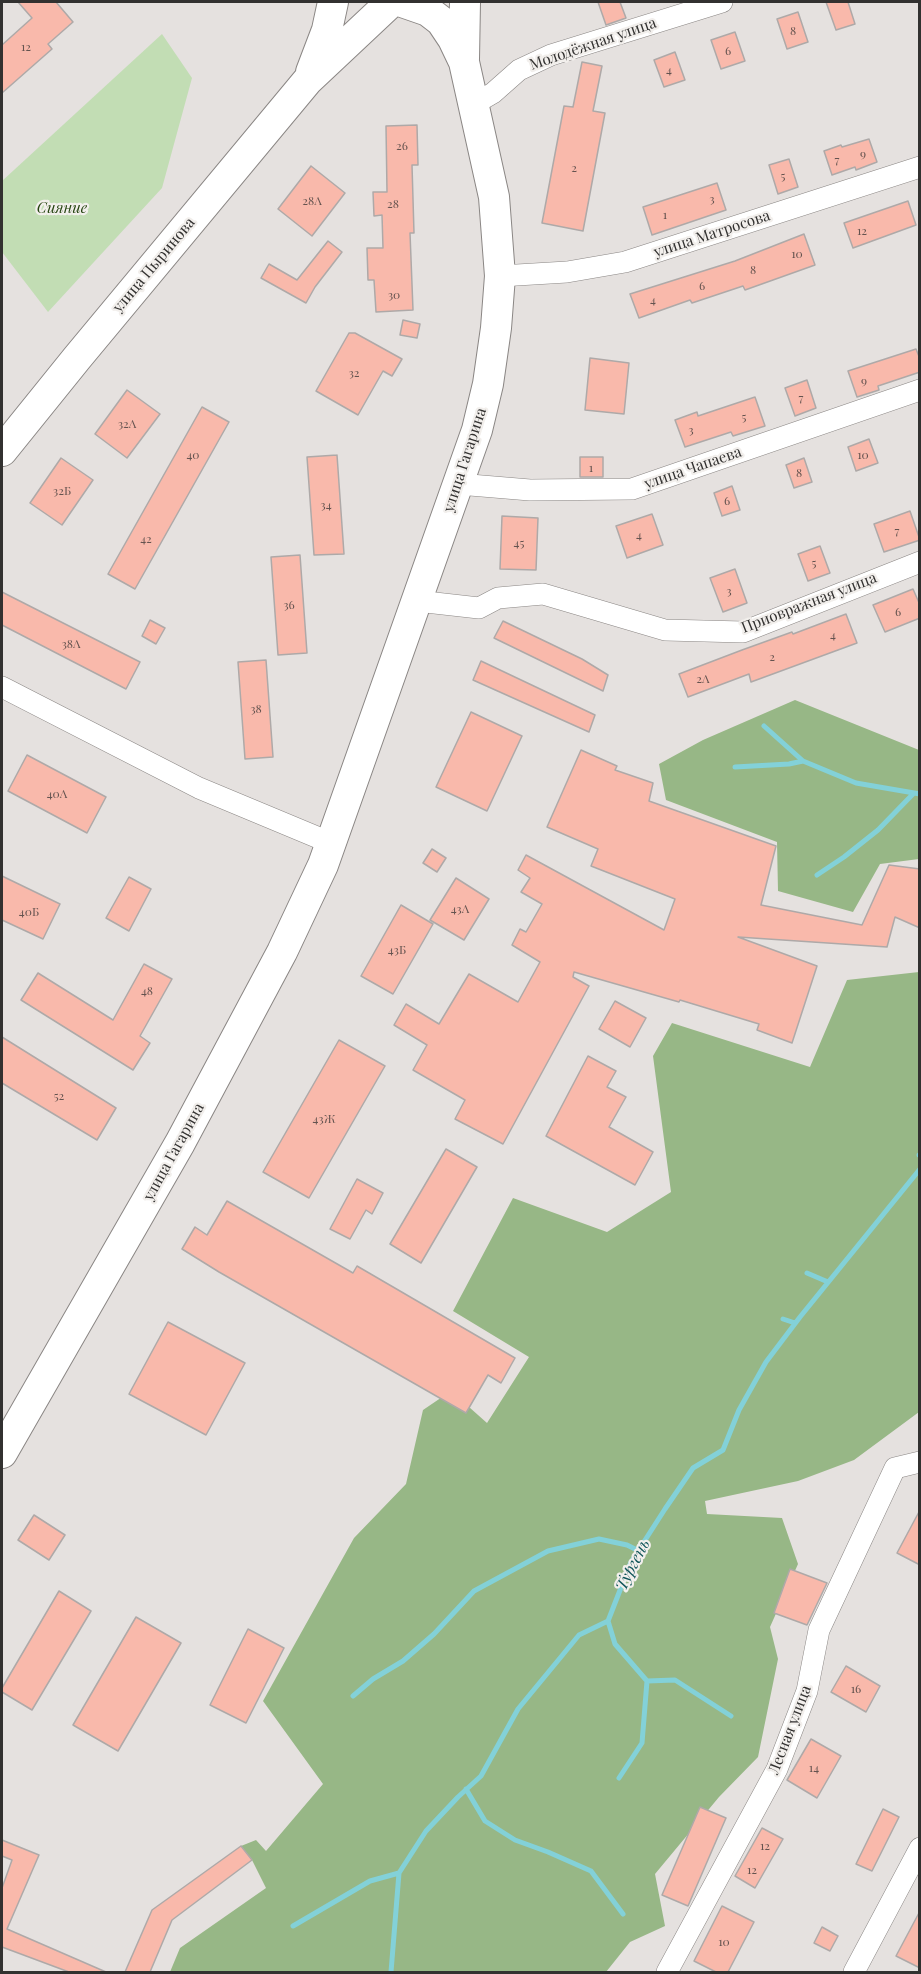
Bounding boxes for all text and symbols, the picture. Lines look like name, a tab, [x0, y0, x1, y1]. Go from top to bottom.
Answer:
street label: Молодёжная улица	[527, 14, 659, 74]
house number: 8	[790, 24, 796, 38]
house number: 12	[21, 40, 31, 54]
house number: 6	[725, 44, 731, 58]
house number: 4	[666, 63, 672, 77]
house number: 26	[396, 139, 408, 153]
house number: 9	[860, 147, 866, 161]
house number: 7	[835, 153, 839, 167]
house number: 2	[571, 161, 577, 175]
house number: 5	[781, 169, 785, 183]
house number: 3	[709, 192, 715, 206]
house number: 28А	[302, 194, 322, 208]
house number: 28	[387, 197, 399, 211]
park label: Сияние	[37, 199, 87, 217]
street label: улица Матросова	[652, 207, 772, 261]
house number: 1	[663, 208, 667, 222]
street label: улица Пыринова	[109, 214, 199, 316]
house number: 12	[857, 224, 867, 238]
house number: 10	[791, 247, 803, 261]
house number: 8	[750, 263, 756, 277]
house number: 6	[699, 279, 705, 293]
house number: 30	[388, 288, 400, 302]
house number: 4	[650, 293, 656, 307]
house number: 32	[348, 366, 360, 380]
house number: 9	[861, 374, 867, 388]
house number: 7	[799, 391, 803, 405]
street label: улица Гагарина	[440, 406, 490, 514]
house number: 5	[742, 410, 746, 424]
house number: 32А	[118, 417, 136, 431]
house number: 3	[688, 423, 694, 437]
street label: улица Чапаева	[642, 443, 744, 493]
house number: 40	[186, 448, 200, 462]
house number: 10	[857, 448, 869, 462]
house number: 1	[589, 461, 593, 475]
house number: 8	[796, 466, 802, 480]
house number: 32Б	[53, 484, 71, 498]
house number: 6	[724, 494, 730, 508]
house number: 34	[320, 498, 332, 512]
house number: 7	[895, 524, 899, 538]
house number: 4	[636, 528, 642, 542]
house number: 42	[140, 532, 152, 546]
house number: 45	[514, 536, 524, 550]
house number: 5	[812, 556, 816, 570]
street label: Приовражная улица	[739, 569, 879, 637]
house number: 3	[726, 584, 732, 598]
house number: 36	[283, 598, 295, 612]
house number: 6	[895, 605, 901, 619]
house number: 4	[830, 628, 836, 642]
house number: 38А	[61, 637, 81, 651]
house number: 2	[769, 650, 775, 664]
house number: 2А	[696, 672, 710, 686]
house number: 38	[250, 702, 262, 716]
house number: 40А	[47, 787, 67, 801]
house number: 43А	[451, 902, 469, 916]
house number: 40Б	[19, 905, 39, 919]
house number: 43Б	[388, 943, 406, 957]
house number: 48	[141, 984, 153, 998]
house number: 52	[54, 1089, 64, 1103]
street label: улица Гагарина	[140, 1100, 208, 1204]
house number: 43Ж	[313, 1112, 335, 1126]
water label: Тургень	[612, 1536, 654, 1594]
house number: 16	[851, 1682, 861, 1696]
street label: Лесная улица	[765, 1683, 815, 1777]
house number: 14	[809, 1761, 819, 1775]
house number: 12	[760, 1839, 770, 1853]
house number: 12	[747, 1863, 757, 1877]
house number: 10	[718, 1935, 730, 1949]

